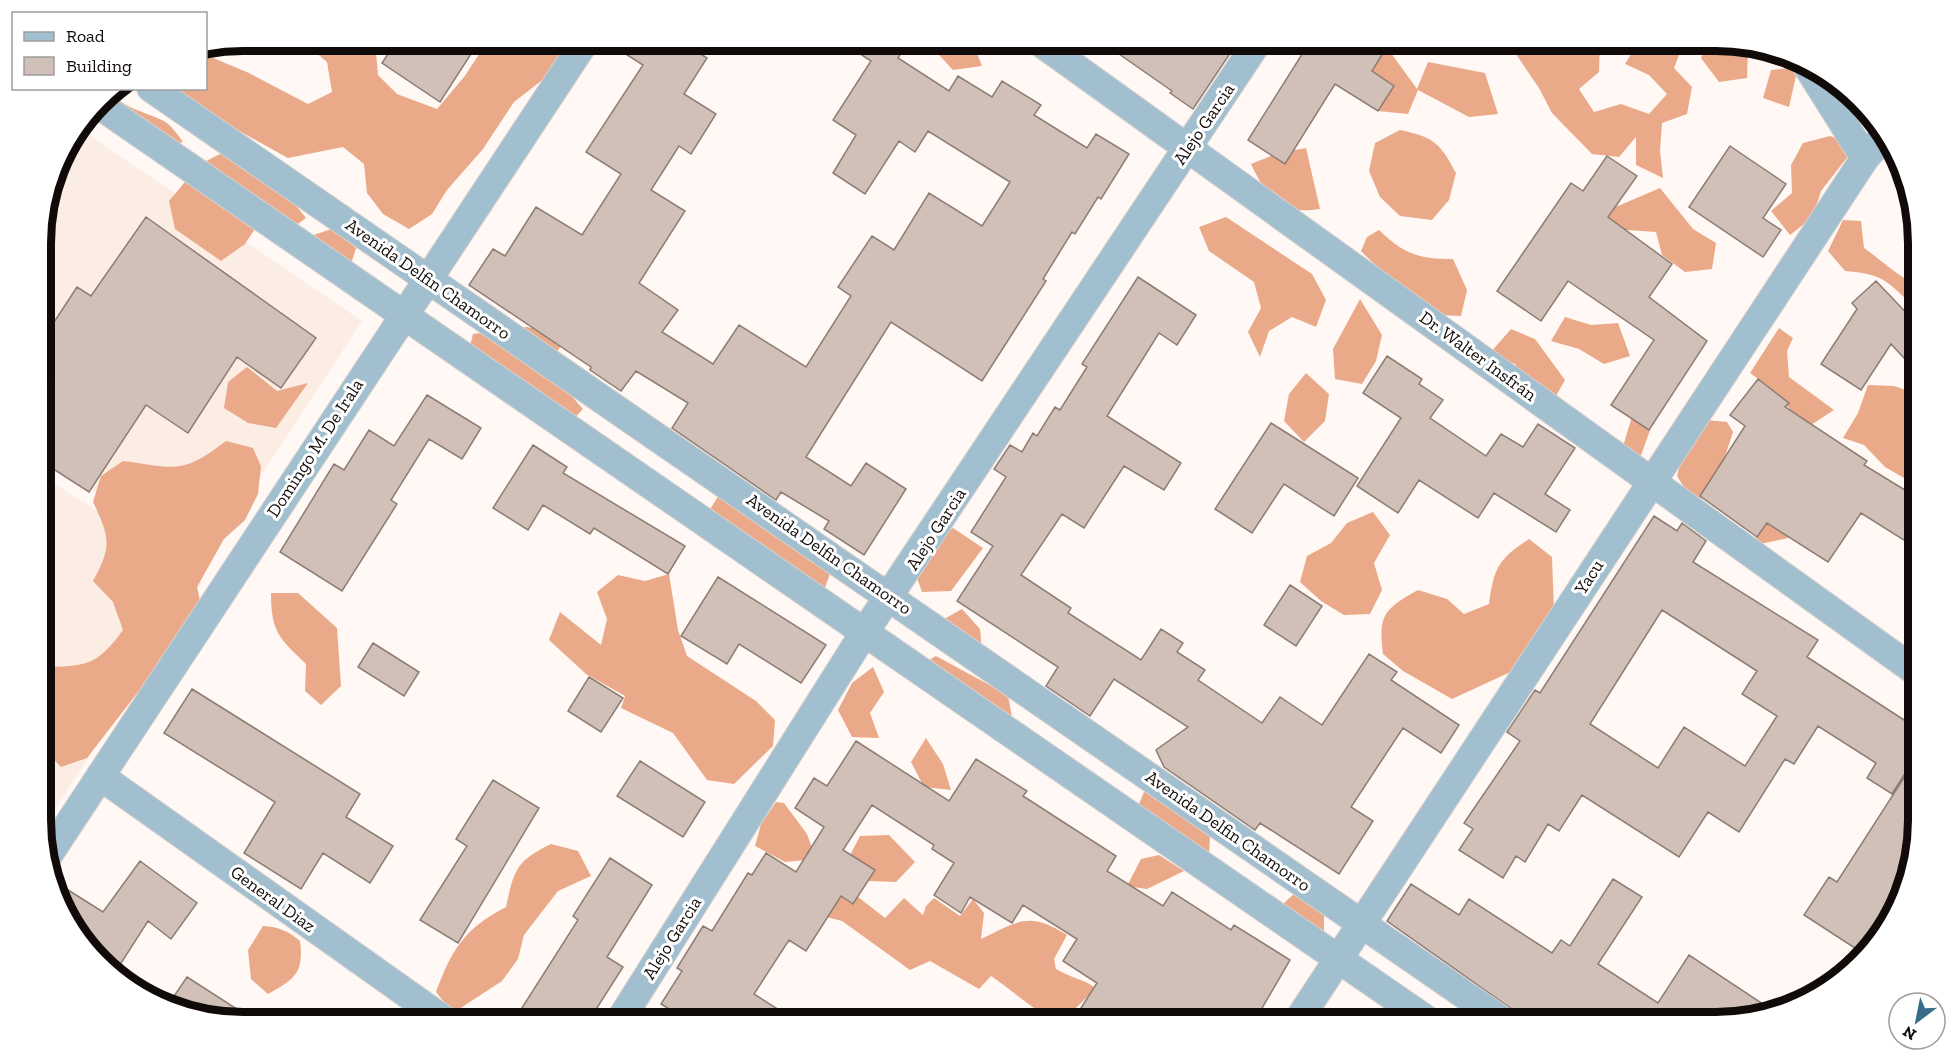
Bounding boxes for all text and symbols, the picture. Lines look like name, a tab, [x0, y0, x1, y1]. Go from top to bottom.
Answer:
legend	[12, 12, 207, 90]
text: Road	[66, 25, 105, 47]
text: Building	[66, 55, 132, 77]
street label: Alejo Garcia	[1169, 79, 1239, 169]
street label: Avenida Delfin Chamorro	[341, 214, 515, 344]
street label: Dr. Walter Insfrán	[1415, 306, 1541, 406]
street label: Domingo M. De Irala	[262, 374, 368, 521]
street label: Alejo Garcia	[901, 484, 971, 574]
street label: Avenida Delfin Chamorro	[742, 489, 916, 619]
street label: Yacu	[1569, 556, 1608, 599]
street label: Avenida Delfin Chamorro	[1141, 766, 1315, 896]
street label: General Diaz	[226, 861, 320, 937]
street label: Alejo Garcia	[638, 892, 706, 983]
north arrow	[1887, 991, 1947, 1051]
text: N	[1899, 1022, 1920, 1045]

